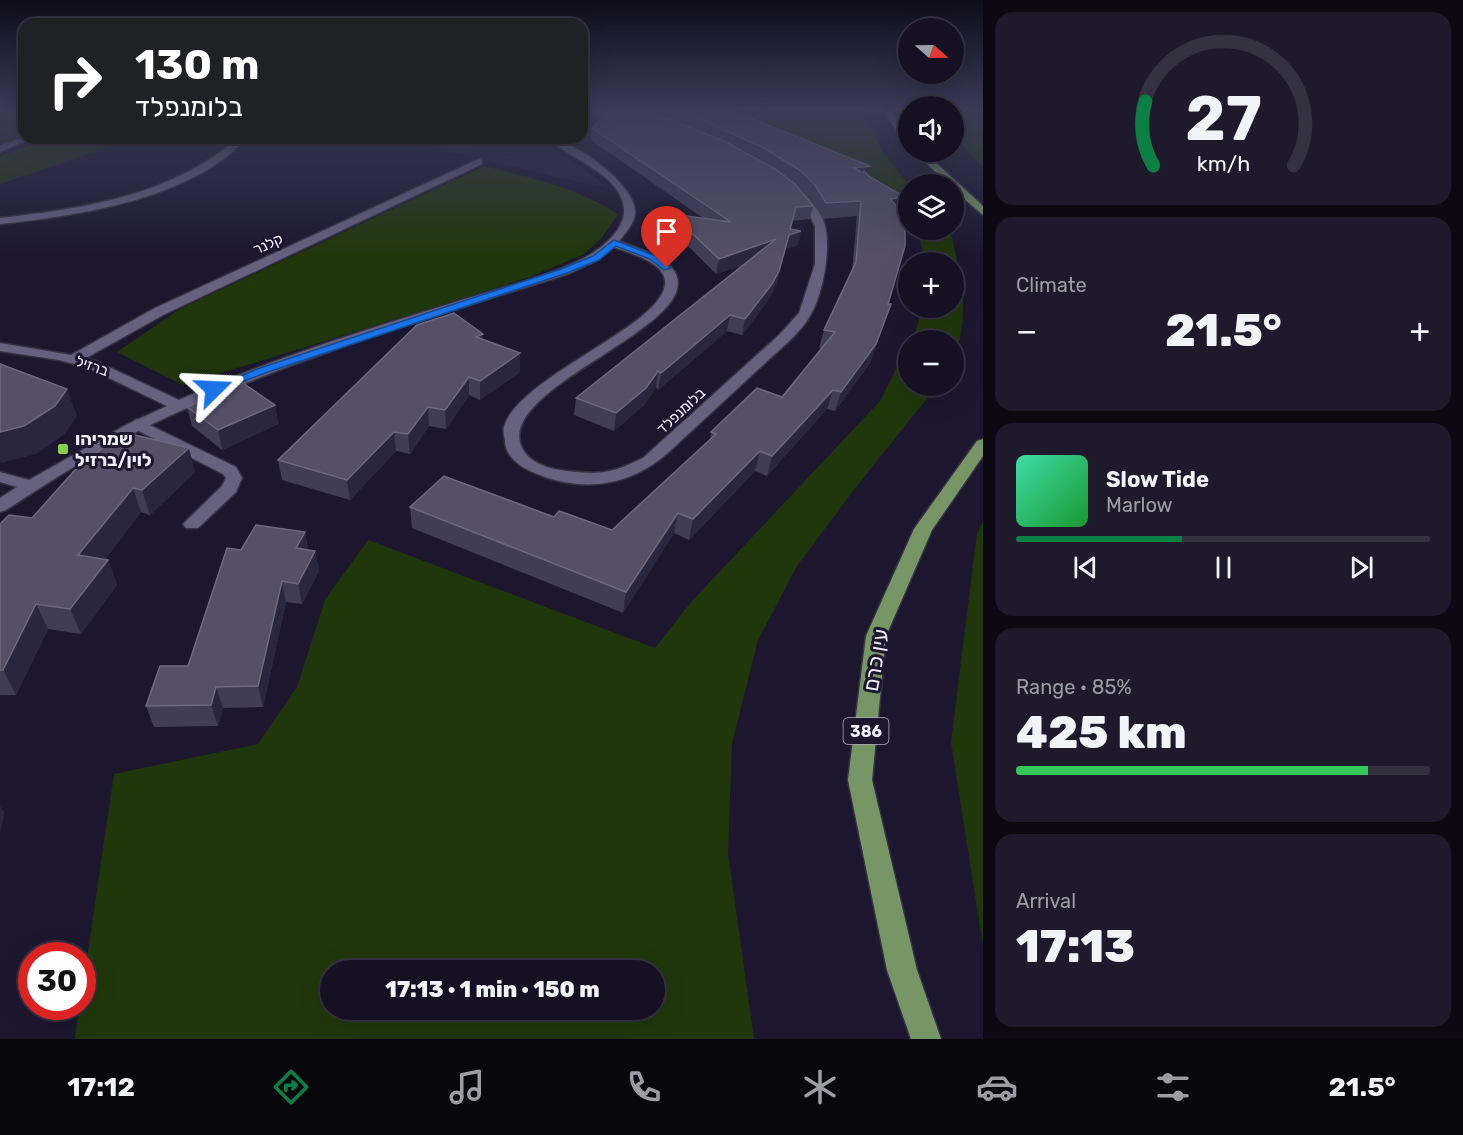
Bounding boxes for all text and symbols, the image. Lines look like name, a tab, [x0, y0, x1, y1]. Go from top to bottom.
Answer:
north arrow	[898, 18, 964, 84]
map controls	[898, 18, 964, 396]
text: 130 m	[135, 40, 260, 90]
icon: right	[36, 42, 114, 120]
text: 27	[1185, 82, 1261, 156]
text: בלומנפלד	[135, 91, 243, 123]
button: sound	[898, 96, 964, 162]
text: km/h	[1196, 151, 1250, 176]
button: layers	[898, 174, 964, 240]
pin	[641, 206, 692, 268]
icon: arrive	[650, 215, 683, 248]
street label: קלנר	[250, 229, 286, 259]
button: +	[898, 252, 964, 318]
text: Climate	[1016, 273, 1087, 297]
text: 21.5°	[1165, 304, 1282, 357]
text: −	[1016, 311, 1037, 350]
text: +	[1409, 311, 1430, 350]
button: −	[898, 330, 964, 396]
street label: ברזיל	[73, 352, 111, 380]
position arrow	[182, 357, 246, 421]
street label: בלומנפלד	[653, 384, 709, 438]
place label: שמריהו לוין/ברזיל	[75, 428, 152, 471]
marker: שמריהו לוין/ברזיל	[56, 442, 70, 456]
text: Slow Tide	[1106, 466, 1209, 493]
text: Marlow	[1106, 493, 1173, 517]
icon: previous	[1069, 551, 1102, 584]
icon: pause	[1207, 551, 1240, 584]
icon: next	[1345, 551, 1378, 584]
street label: עין כרם	[858, 627, 893, 693]
text: Range · 85%	[1016, 675, 1132, 699]
text: 425 km	[1016, 706, 1187, 759]
road number: 386	[844, 718, 888, 744]
text: Arrival	[1016, 889, 1076, 913]
text: 17:13	[1016, 920, 1135, 973]
speed limit sign: 30	[18, 942, 96, 1020]
text: 17:13 · 1 min · 150 m	[385, 976, 600, 1003]
icon: directions	[270, 1066, 312, 1108]
icon: music	[446, 1066, 488, 1108]
icon: phone	[623, 1066, 665, 1108]
icon: climate	[799, 1066, 841, 1108]
icon: car	[976, 1066, 1018, 1108]
icon: filters	[1152, 1066, 1194, 1108]
text: 17:12	[67, 1071, 135, 1103]
text: 21.5°	[1329, 1071, 1396, 1103]

